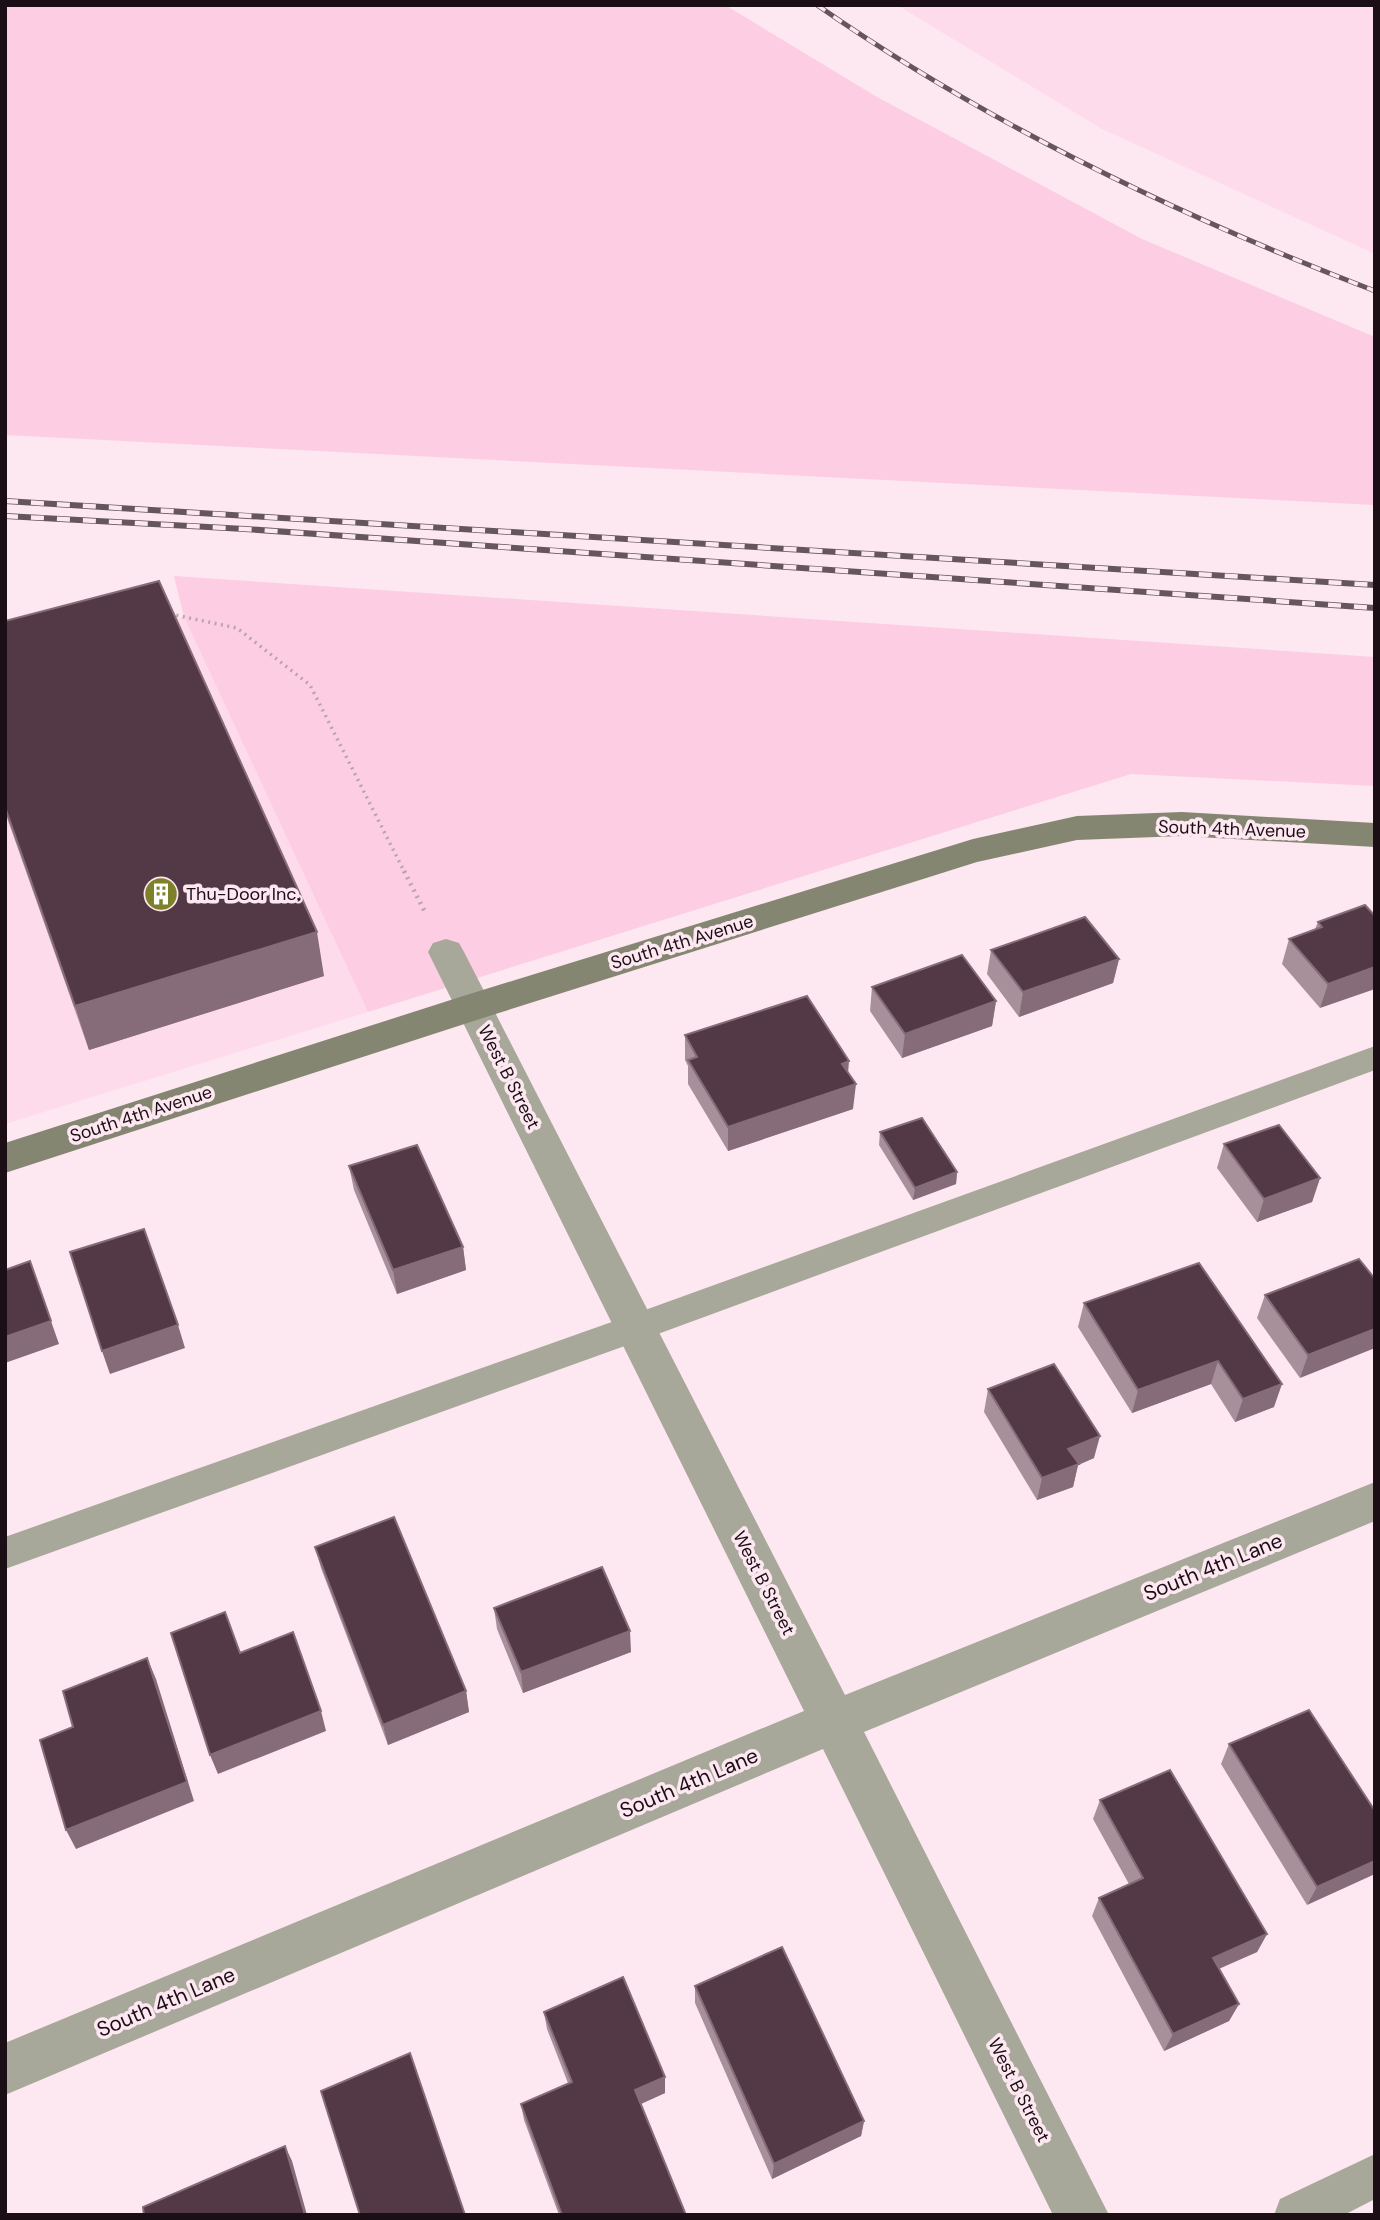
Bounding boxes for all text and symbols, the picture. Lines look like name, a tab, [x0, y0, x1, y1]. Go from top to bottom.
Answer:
street label: South 4th Avenue	[1158, 814, 1306, 844]
building icon: Thu-Door Inc.	[142, 875, 180, 913]
place label: Thu-Door Inc.	[186, 882, 300, 906]
street label: South 4th Avenue	[608, 909, 756, 975]
street label: West B Street	[472, 1021, 546, 1133]
street label: South 4th Avenue	[67, 1080, 215, 1148]
street label: South 4th Lane	[1139, 1526, 1287, 1608]
street label: West B Street	[727, 1527, 801, 1639]
street label: South 4th Lane	[616, 1741, 763, 1825]
street label: South 4th Lane	[93, 1960, 240, 2044]
street label: West B Street	[982, 2034, 1056, 2146]

